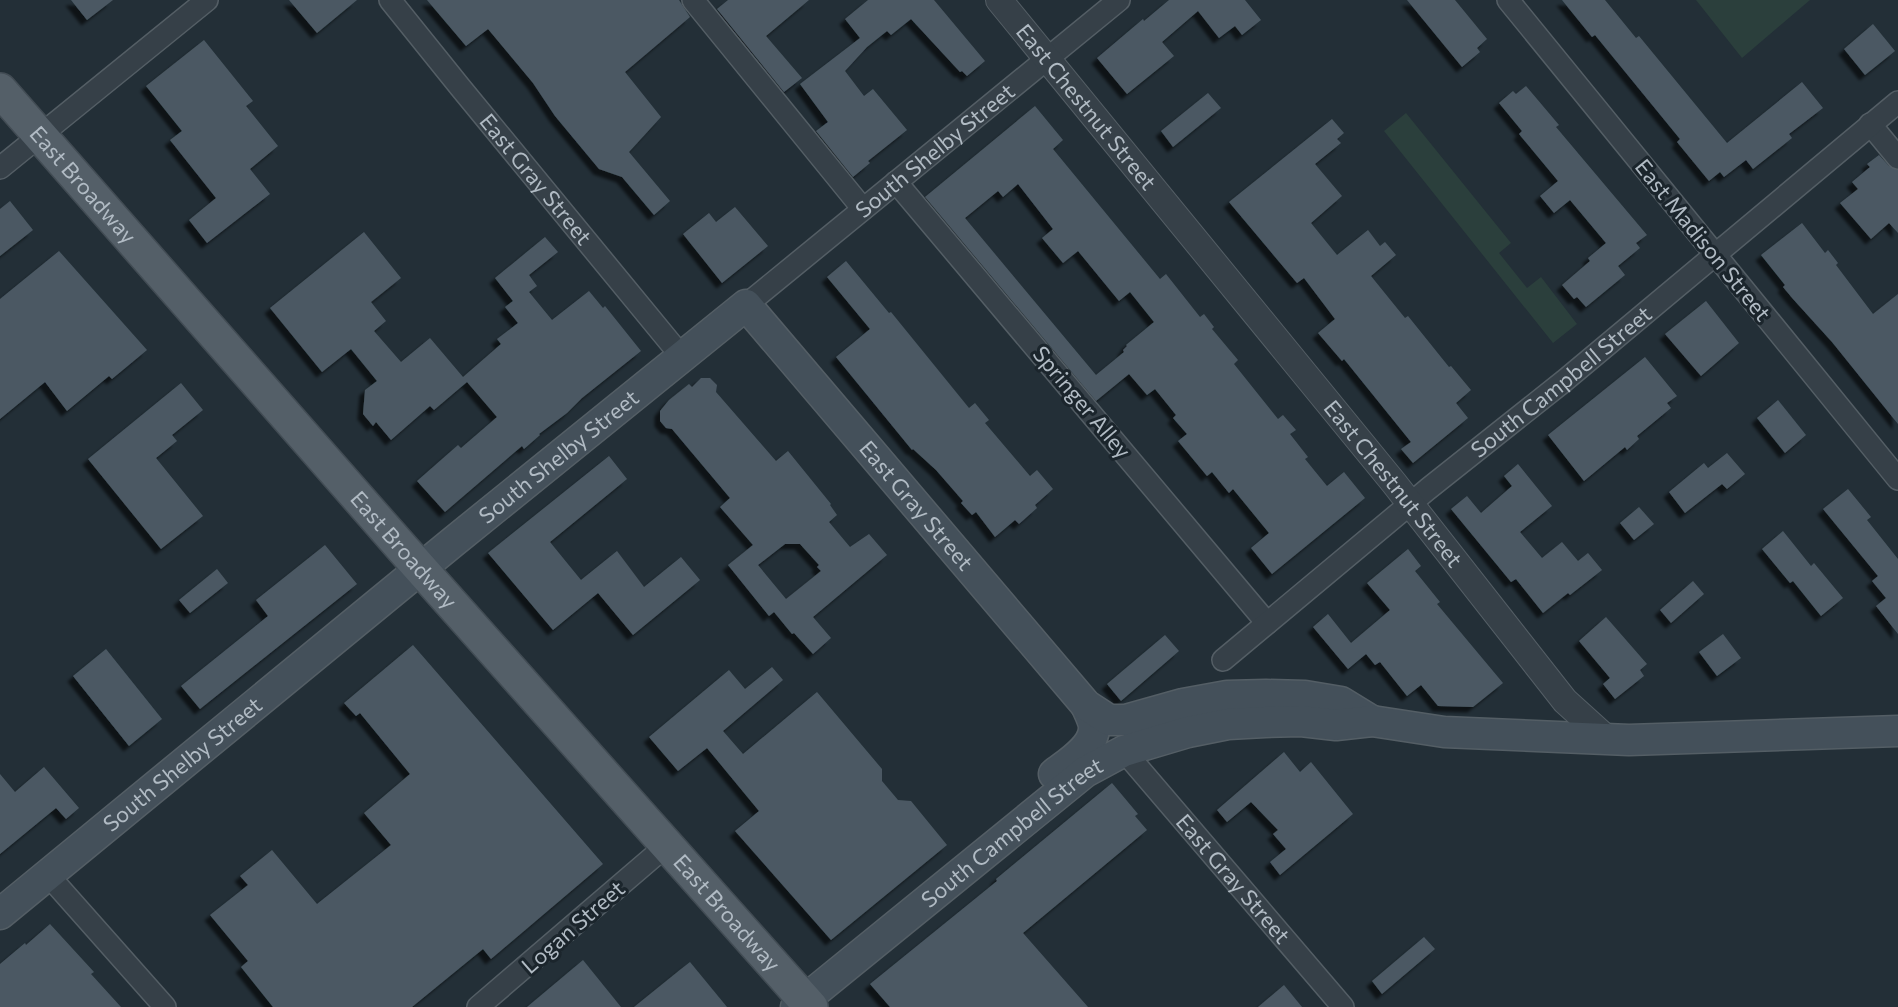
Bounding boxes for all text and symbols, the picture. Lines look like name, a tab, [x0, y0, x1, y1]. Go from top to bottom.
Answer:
street label: East Chestnut Street	[1011, 18, 1163, 195]
street label: South Shelby Street	[850, 77, 1020, 223]
street label: East Gray Street	[474, 108, 598, 250]
street label: East Broadway	[25, 120, 142, 249]
street label: East Madison Street	[1630, 153, 1777, 326]
street label: South Campbell Street	[1465, 300, 1657, 463]
street label: Springer Alley	[1028, 340, 1137, 463]
street label: South Shelby Street	[473, 384, 644, 529]
street label: East Chestnut Street	[1319, 394, 1469, 572]
street label: East Gray Street	[854, 435, 979, 575]
street label: East Broadway	[345, 485, 463, 614]
street label: South Shelby Street	[97, 691, 267, 837]
street label: South Campbell Street	[915, 751, 1107, 913]
street label: East Gray Street	[1171, 808, 1296, 949]
street label: East Broadway	[668, 848, 787, 977]
street label: Logan Street	[516, 874, 630, 979]

